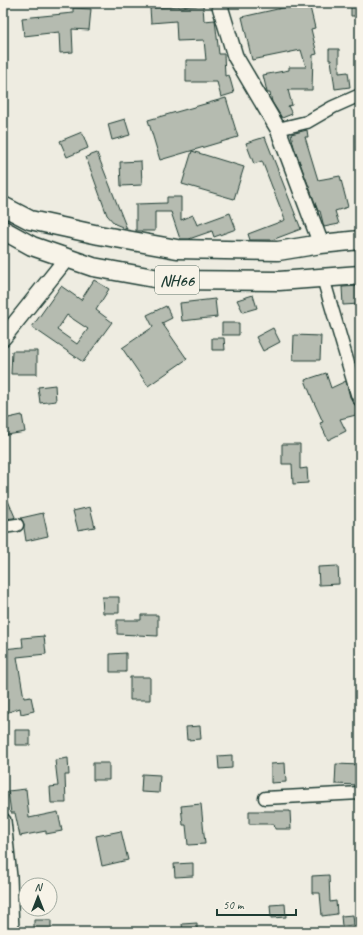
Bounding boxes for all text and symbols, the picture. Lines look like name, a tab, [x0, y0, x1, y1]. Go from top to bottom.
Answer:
road number: NH66	[155, 266, 199, 294]
north arrow	[18, 877, 58, 917]
text: N	[35, 880, 44, 894]
scale bar	[217, 891, 296, 917]
text: 50 m	[223, 897, 245, 913]

